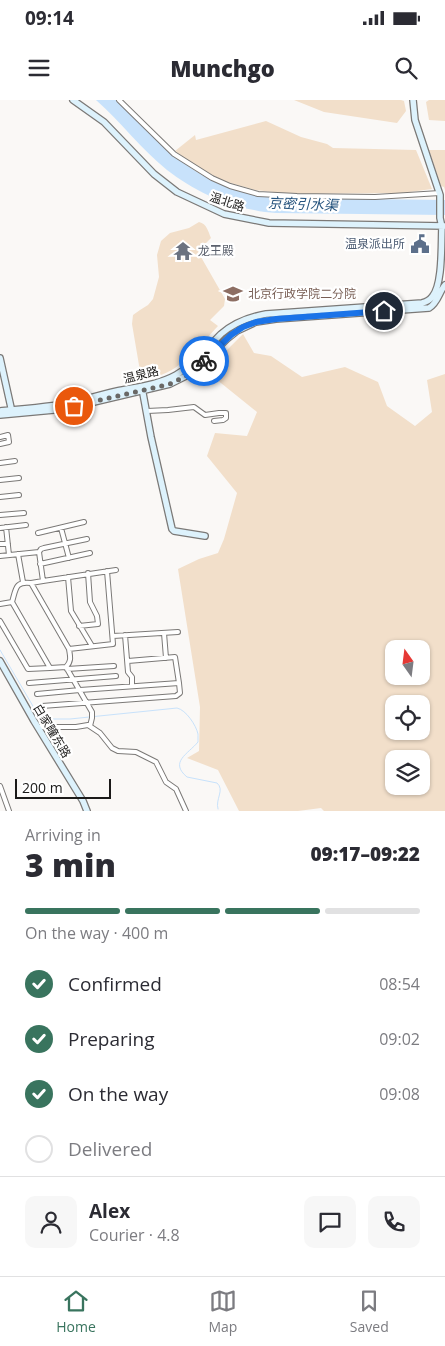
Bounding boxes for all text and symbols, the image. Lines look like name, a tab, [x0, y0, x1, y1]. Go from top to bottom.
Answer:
text: 09:14	[25, 5, 74, 31]
text: Munchgo	[170, 53, 275, 83]
icon: menu	[25, 54, 53, 82]
icon: search	[392, 54, 420, 82]
street label: 温北路	[207, 188, 247, 215]
water label: 京密引水渠	[268, 193, 340, 214]
public building icon: 温泉派出所	[409, 233, 431, 255]
place label: 温泉派出所	[345, 235, 405, 252]
temple icon: 龙王殿	[172, 240, 194, 262]
place label: 龙王殿	[198, 242, 234, 259]
school or university icon: 北京行政学院二分院	[222, 283, 244, 305]
place label: 北京行政学院二分院	[248, 285, 356, 302]
pin	[363, 290, 405, 332]
icon: home	[370, 297, 398, 325]
courier	[179, 336, 229, 386]
icon: bike	[190, 347, 218, 375]
street label: 温泉路	[121, 362, 160, 387]
pin	[53, 385, 95, 427]
icon: bag	[60, 392, 88, 420]
north arrow	[385, 640, 430, 685]
map controls	[385, 640, 430, 795]
button: locate	[385, 695, 430, 740]
street label: 白家疃东路	[30, 701, 75, 761]
button: layers	[385, 750, 430, 795]
scale bar	[15, 776, 111, 799]
text: 200 m	[22, 778, 63, 797]
text: Arriving in	[25, 824, 101, 846]
text: 09:17–09:22	[310, 841, 420, 867]
text: 3 min	[25, 843, 116, 886]
text: On the way · 400 m	[25, 922, 168, 944]
icon: check	[25, 970, 53, 998]
text: Confirmed	[68, 971, 162, 997]
text: 08:54	[379, 973, 420, 995]
icon: check	[25, 1025, 53, 1053]
text: Preparing	[68, 1026, 155, 1052]
text: 09:02	[379, 1028, 420, 1050]
icon: check	[25, 1080, 53, 1108]
text: On the way	[68, 1081, 168, 1107]
text: 09:08	[379, 1083, 420, 1105]
text: Delivered	[68, 1136, 152, 1162]
button: person	[25, 1196, 77, 1248]
button: chat	[304, 1196, 356, 1248]
button: phone	[368, 1196, 420, 1248]
text: Alex	[89, 1198, 130, 1224]
text: Courier · 4.8	[89, 1224, 180, 1246]
tab: Home	[56, 1287, 96, 1336]
tab: Map	[208, 1287, 237, 1336]
tab: Saved	[350, 1287, 389, 1336]

